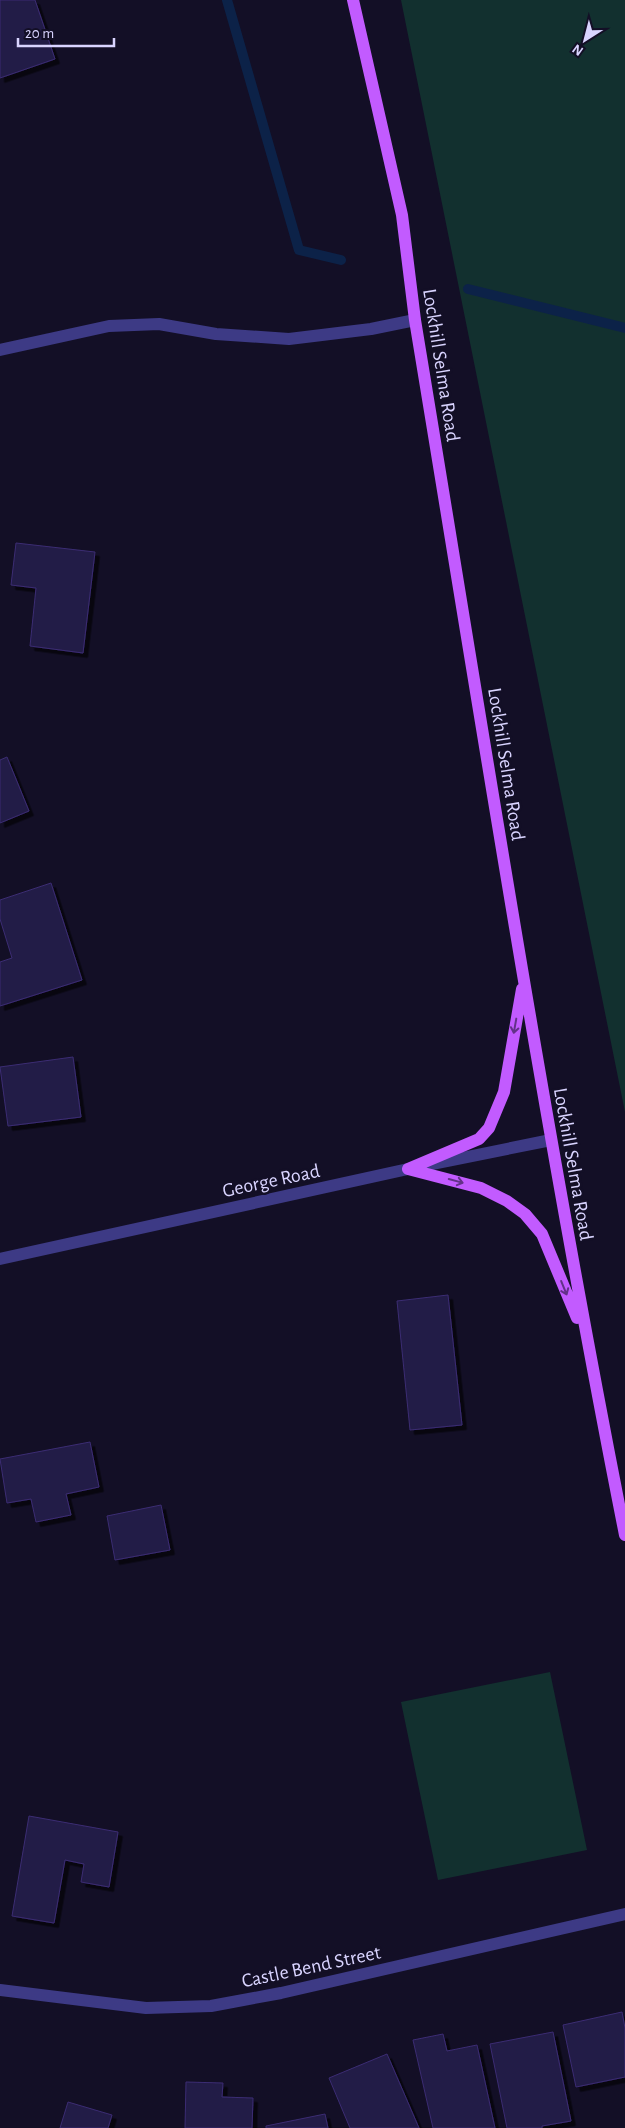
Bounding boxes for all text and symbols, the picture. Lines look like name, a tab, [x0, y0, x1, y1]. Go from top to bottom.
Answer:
scale bar	[18, 15, 114, 47]
north arrow	[560, 15, 610, 65]
text: 20 m	[25, 26, 54, 41]
text: N	[570, 41, 586, 58]
street label: Lockhill Selma Road	[419, 287, 463, 443]
street label: Lockhill Selma Road	[484, 686, 528, 842]
one-way arrow	[510, 1018, 520, 1034]
street label: Lockhill Selma Road	[550, 1086, 596, 1242]
street label: George Road	[221, 1161, 322, 1201]
one-way arrow	[447, 1177, 463, 1186]
one-way arrow	[560, 1280, 570, 1295]
street label: Castle Bend Street	[240, 1942, 383, 1991]

